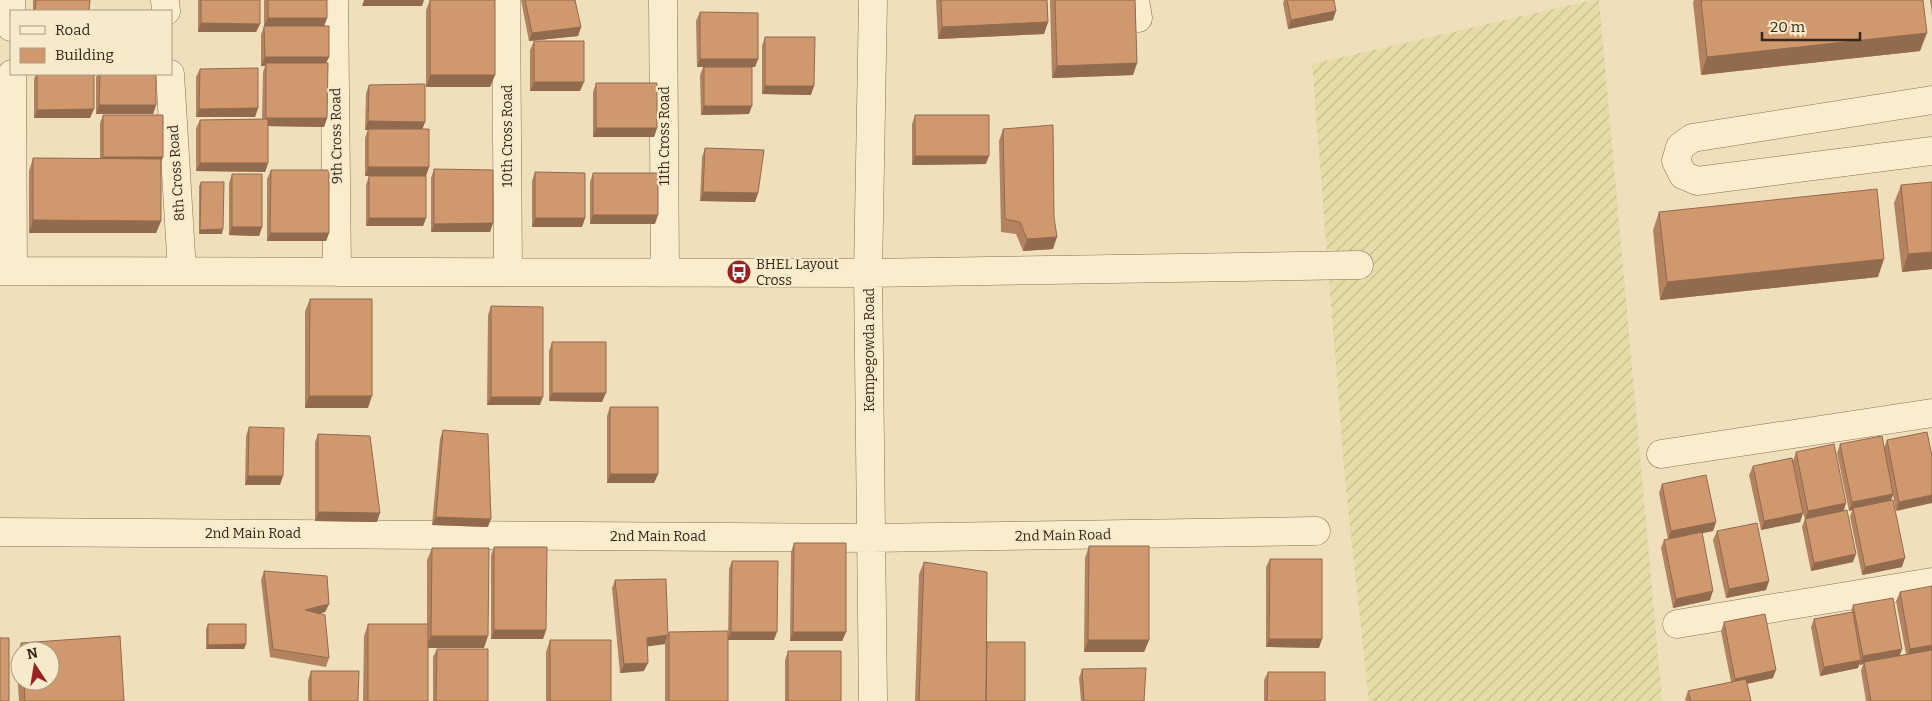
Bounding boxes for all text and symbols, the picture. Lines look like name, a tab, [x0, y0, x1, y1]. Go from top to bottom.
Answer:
legend	[10, 10, 172, 75]
scale bar	[1762, 10, 1860, 42]
text: 20 m	[1770, 18, 1806, 36]
text: Road	[55, 21, 90, 39]
text: Building	[55, 46, 114, 64]
street label: 10th Cross Road	[499, 85, 516, 187]
street label: 11th Cross Road	[656, 86, 673, 186]
street label: 9th Cross Road	[327, 88, 346, 184]
street label: 8th Cross Road	[165, 124, 188, 222]
place label: BHEL Layout Cross	[756, 256, 839, 289]
bus stop icon: BHEL Layout Cross	[726, 259, 752, 285]
street label: Kempegowda Road	[861, 288, 878, 412]
street label: 2nd Main Road	[205, 525, 301, 542]
street label: 2nd Main Road	[1015, 526, 1111, 545]
street label: 2nd Main Road	[610, 528, 706, 545]
north arrow	[10, 641, 60, 691]
text: N	[25, 644, 40, 663]

